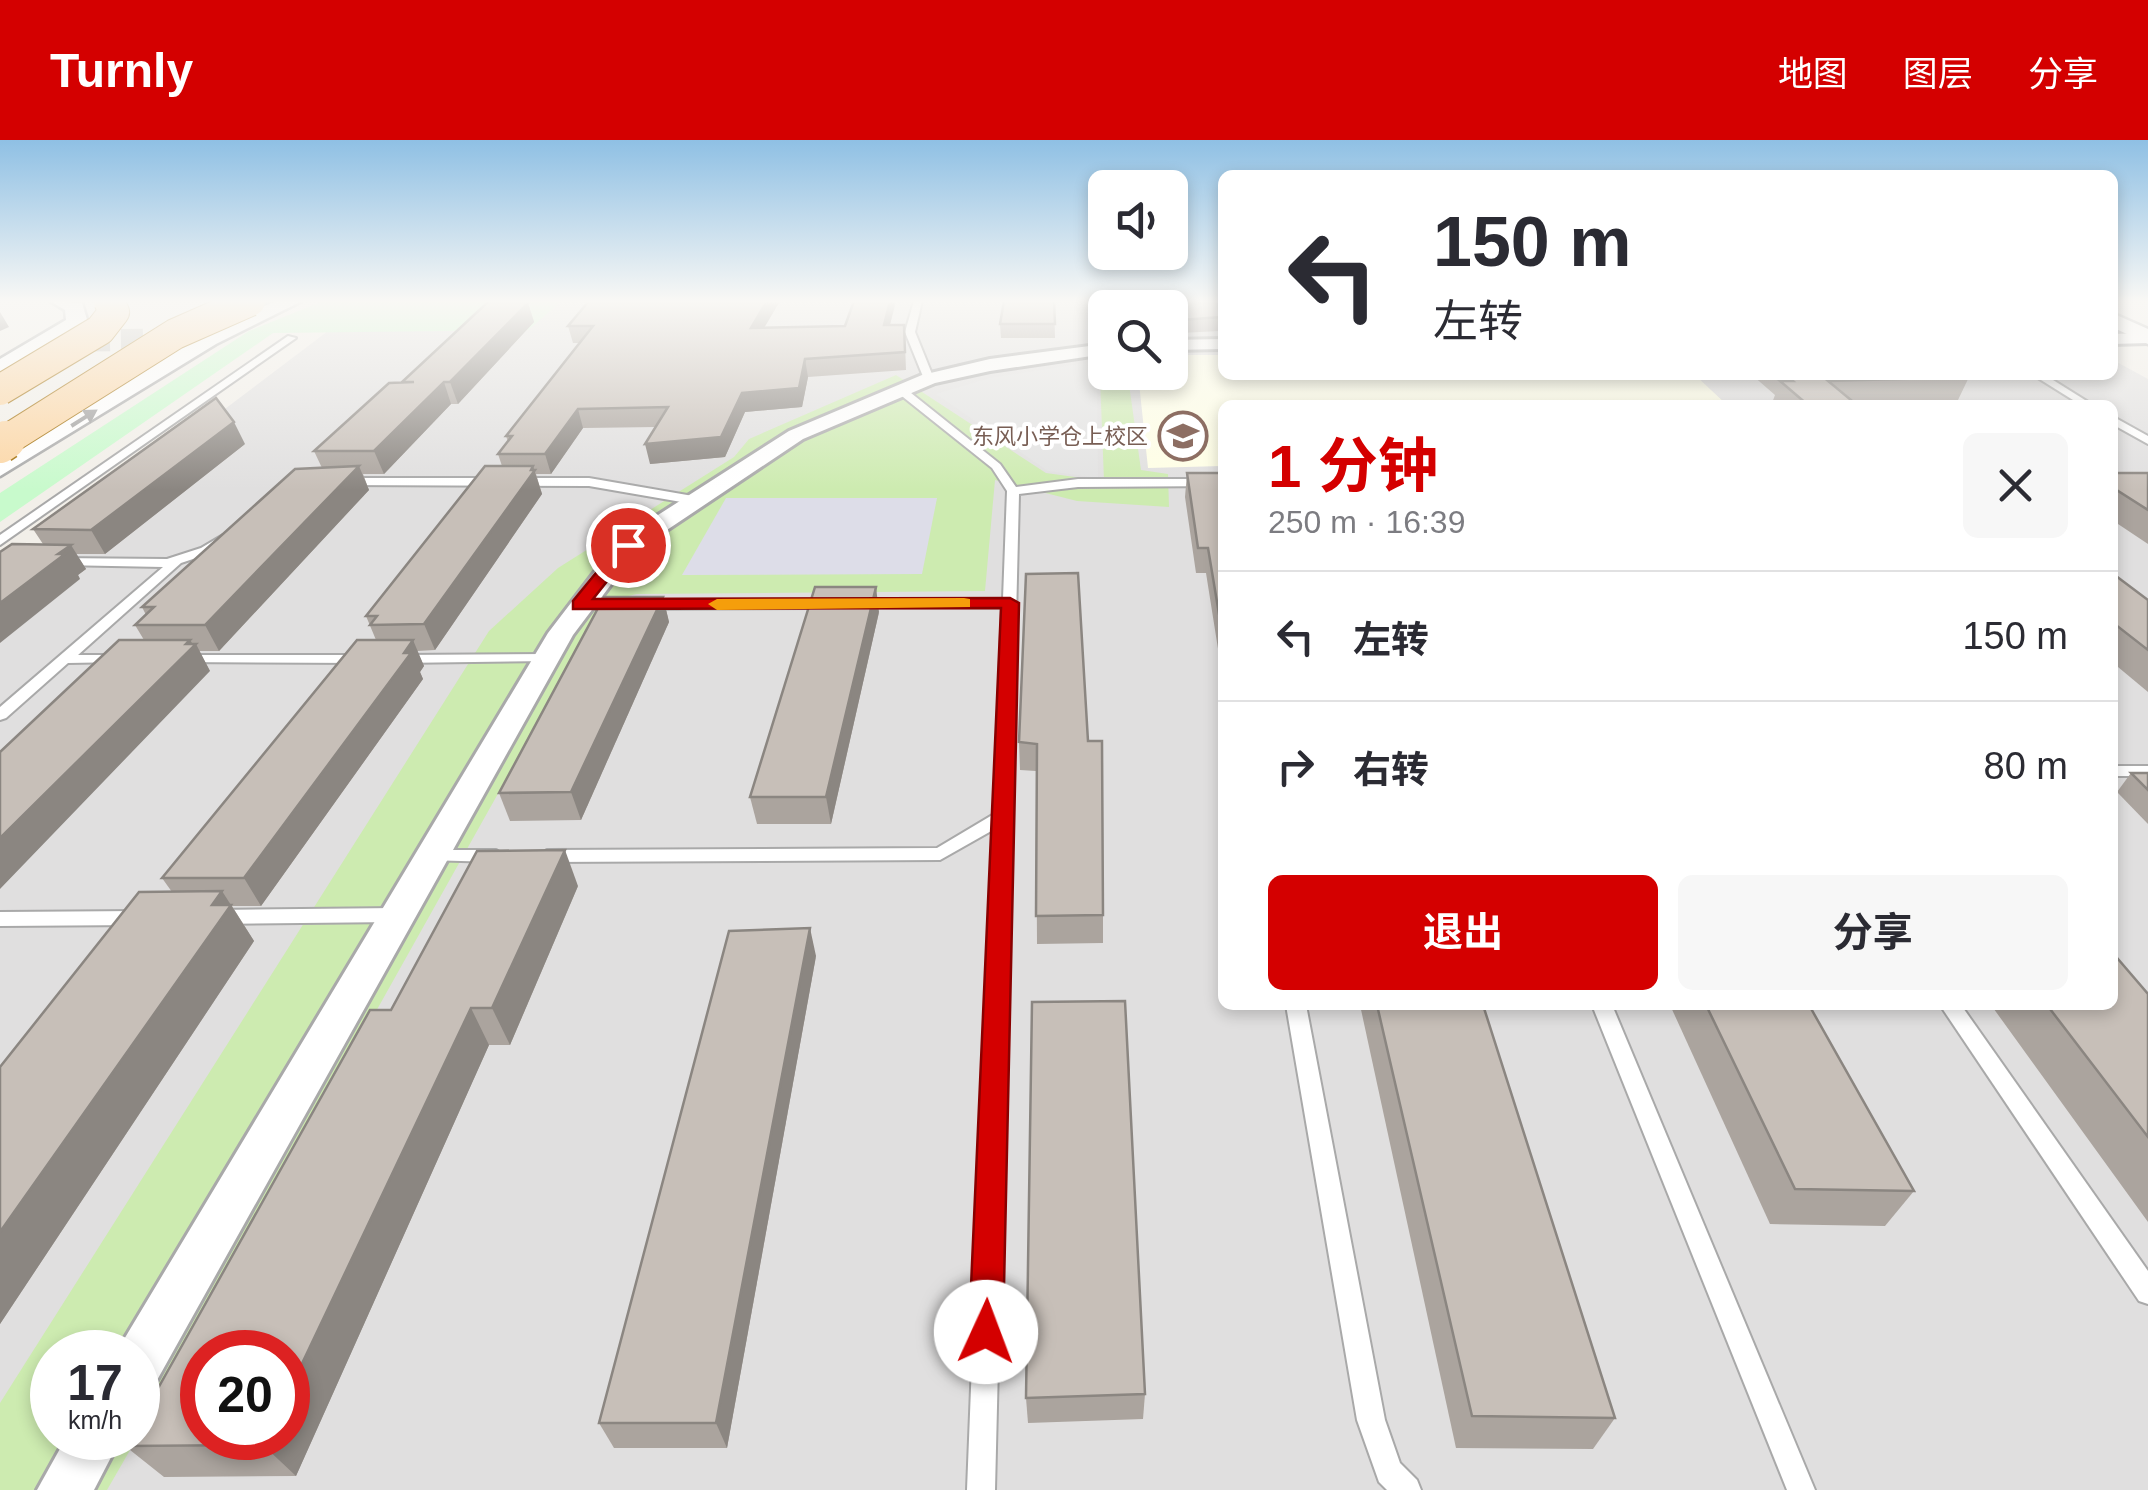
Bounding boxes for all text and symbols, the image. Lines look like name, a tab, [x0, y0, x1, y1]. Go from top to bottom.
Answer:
text: Turnly	[50, 44, 193, 97]
text: 地图	[1778, 54, 1848, 93]
text: 图层	[1903, 54, 1973, 93]
text: 分享	[2028, 54, 2098, 93]
map controls	[1088, 170, 1188, 390]
button: sound	[1088, 170, 1188, 270]
text: 150 m	[1433, 203, 1631, 281]
icon: left	[1268, 210, 1398, 340]
button: search	[1088, 290, 1188, 390]
text: 左转	[1433, 296, 1523, 347]
one-way arrow	[70, 410, 98, 428]
school or university icon: 东风小学仓上校区	[1157, 410, 1209, 462]
place label: 东风小学仓上校区	[972, 424, 1148, 449]
text: 1 分钟	[1268, 433, 1438, 500]
button: close	[1963, 433, 2068, 538]
pin	[586, 503, 671, 588]
text: 250 m · 16:39	[1268, 504, 1465, 540]
icon: arrive	[601, 518, 656, 573]
icon: left	[1268, 609, 1323, 664]
text: 150 m	[1962, 615, 2068, 657]
text: 左转	[1353, 619, 1429, 661]
icon: right	[1268, 739, 1323, 794]
text: 80 m	[1984, 745, 2068, 787]
text: 右转	[1353, 749, 1429, 791]
button: 退出	[1268, 875, 1658, 990]
button: 分享	[1678, 875, 2068, 990]
position arrow	[934, 1280, 1038, 1384]
speed limit sign: 20	[180, 1330, 310, 1460]
text: 17	[67, 1355, 123, 1411]
text: km/h	[68, 1406, 122, 1434]

